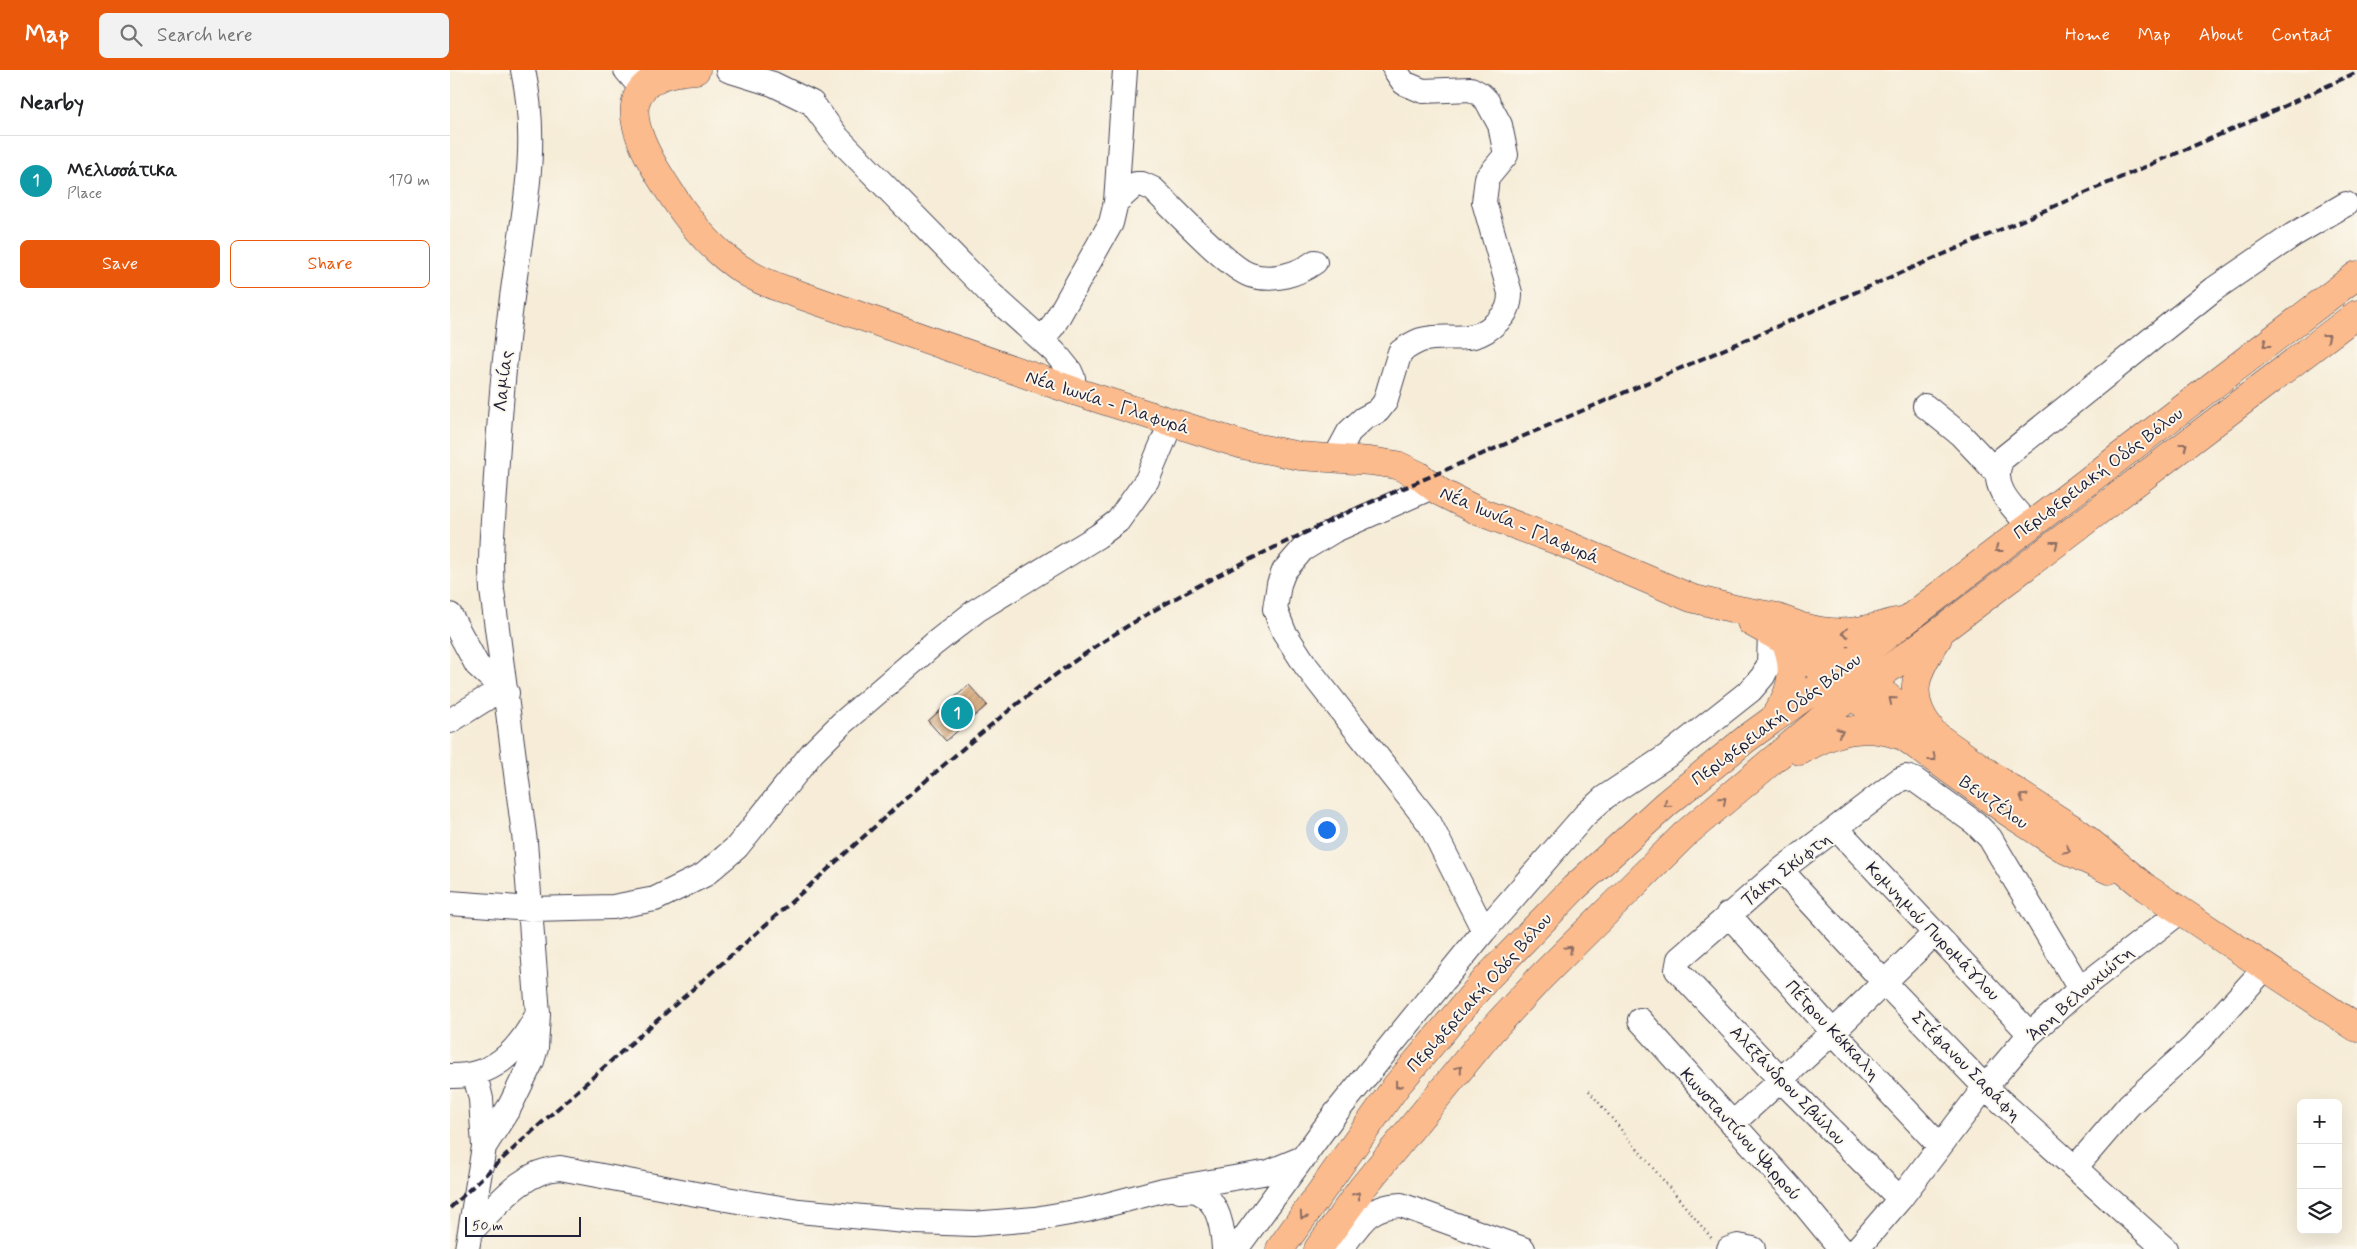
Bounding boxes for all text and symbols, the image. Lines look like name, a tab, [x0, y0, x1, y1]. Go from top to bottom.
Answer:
search box	[99, 13, 449, 58]
text: Map	[25, 20, 69, 51]
icon: search	[117, 21, 145, 49]
text: Search here	[157, 23, 253, 48]
text: Home	[2065, 23, 2110, 47]
text: Map	[2138, 23, 2171, 47]
text: About	[2199, 23, 2243, 47]
text: Contact	[2271, 23, 2332, 47]
text: Nearby	[20, 89, 84, 117]
text: Μελισσάτικα	[67, 158, 177, 183]
text: 1	[32, 170, 40, 191]
text: 170 m	[388, 170, 430, 191]
text: Place	[67, 183, 102, 204]
button: Save	[20, 240, 220, 288]
button: Share	[230, 240, 430, 288]
one-way arrow	[2321, 334, 2330, 342]
one-way arrow	[2262, 338, 2272, 347]
street label: Λαμίας	[489, 349, 519, 413]
street label: Νέα Ιωνία - Γλαφυρά	[1023, 364, 1193, 441]
street label: Περιφερειακή Οδός Βόλου	[2009, 402, 2188, 546]
one-way arrow	[2178, 443, 2187, 451]
street label: Νέα Ιωνία - Γλαφυρά	[1436, 481, 1603, 570]
one-way arrow	[2049, 542, 2058, 550]
one-way arrow	[1994, 543, 2004, 552]
one-way arrow	[1841, 627, 1849, 638]
street label: Περιφερειακή Οδός Βόλου	[1687, 648, 1866, 792]
pin: 1	[941, 694, 973, 732]
one-way arrow	[1889, 697, 1898, 706]
one-way arrow	[1836, 727, 1844, 737]
one-way arrow	[1927, 752, 1937, 761]
street label: Βενιζέλου	[1954, 769, 2033, 835]
one-way arrow	[2019, 793, 2028, 803]
one-way arrow	[1718, 797, 1727, 806]
one-way arrow	[1664, 798, 1673, 807]
your location	[1314, 817, 1340, 843]
street label: Τάκη Σκύφτη	[1737, 827, 1837, 913]
one-way arrow	[2062, 844, 2071, 854]
street label: Κομνημού Πυρομάγλου	[1860, 857, 2005, 1006]
street label: Περιφερειακή Οδός Βόλου	[1402, 908, 1558, 1078]
street label: Άρη Βελουχιώτη	[2022, 941, 2139, 1047]
one-way arrow	[1563, 946, 1572, 955]
street label: Πέτρου Κόκκαλη	[1779, 974, 1886, 1086]
street label: Στέφανου Σαράφη	[1906, 1006, 2027, 1127]
street label: Αλεξάνδρου Σβώλου	[1724, 1021, 1851, 1151]
street label: Κωνσταντίνου Ψαρρού	[1674, 1063, 1806, 1206]
one-way arrow	[1453, 1065, 1462, 1074]
one-way arrow	[1395, 1079, 1403, 1088]
map controls	[2297, 1099, 2342, 1234]
button: +	[2297, 1099, 2342, 1144]
button: −	[2297, 1144, 2342, 1189]
button: layers	[2297, 1189, 2342, 1234]
one-way arrow	[1351, 1191, 1360, 1201]
one-way arrow	[1300, 1210, 1309, 1220]
scale bar	[465, 1214, 581, 1237]
text: 50 m	[472, 1217, 503, 1235]

